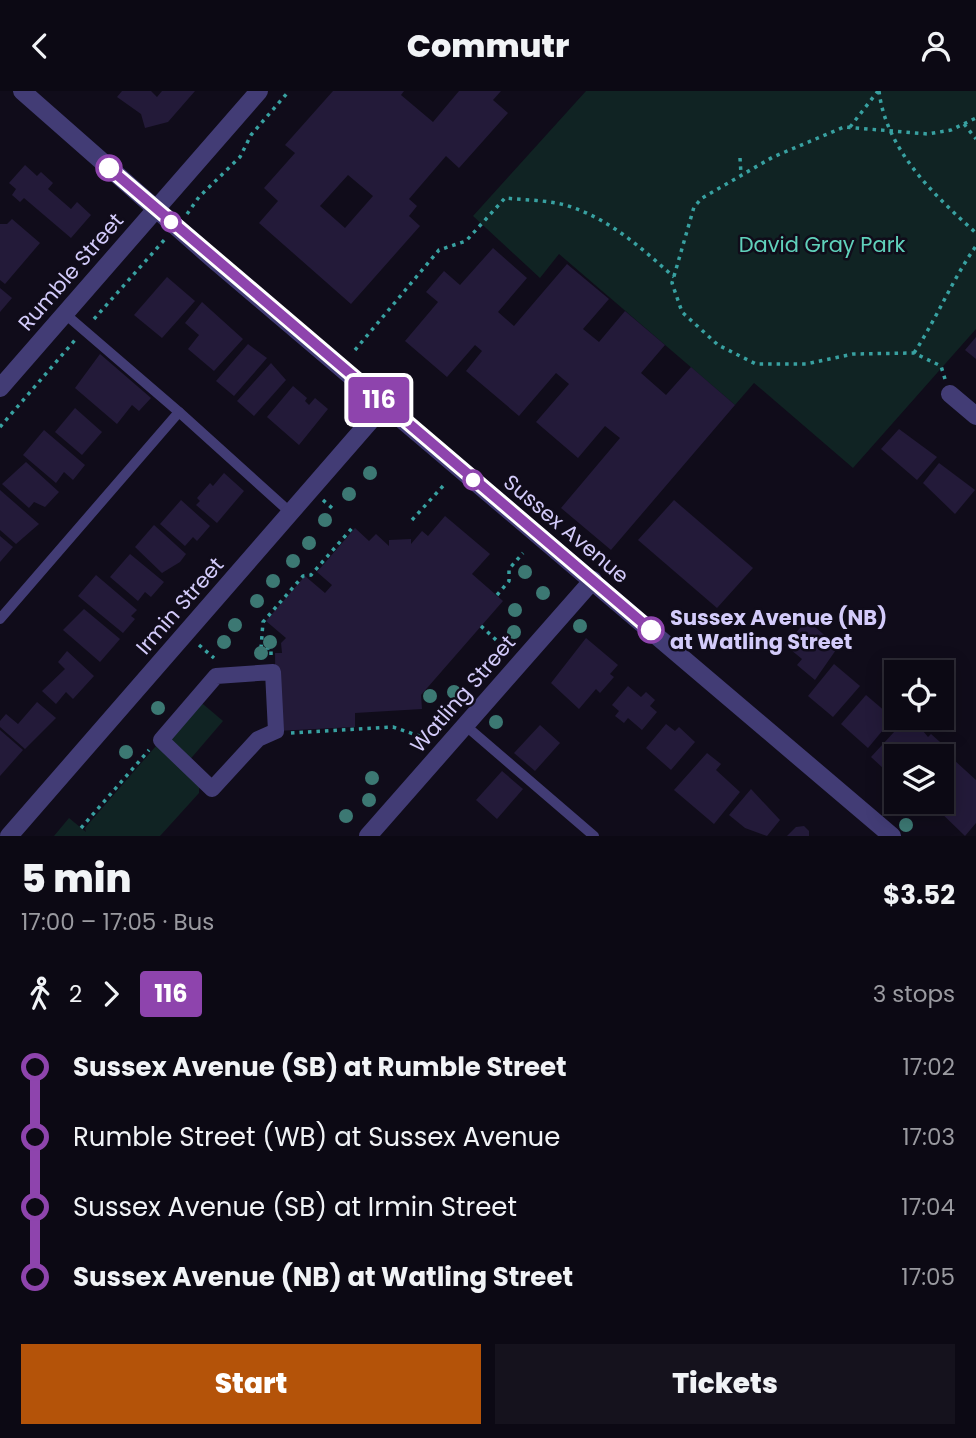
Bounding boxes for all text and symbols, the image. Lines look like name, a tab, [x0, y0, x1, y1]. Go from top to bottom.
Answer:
text: Commutr	[407, 23, 569, 68]
icon: back	[21, 27, 59, 65]
icon: person	[917, 27, 955, 65]
unlabelled marker	[96, 155, 122, 181]
street label: Rumble Street	[11, 207, 130, 337]
unlabelled marker	[161, 212, 181, 232]
park label: David Gray Park	[739, 230, 905, 259]
line badge: 116	[339, 377, 419, 423]
text: 116	[362, 383, 396, 416]
street label: Sussex Avenue	[498, 468, 635, 590]
unlabelled marker	[463, 470, 483, 490]
street label: Irmin Street	[129, 551, 230, 661]
place label: Sussex Avenue (NB) at Watling Street	[670, 603, 887, 656]
marker: Sussex Avenue (NB) at Watling Street	[638, 617, 664, 643]
street label: Watling Street	[403, 629, 522, 759]
map controls	[884, 660, 954, 814]
button: locate	[884, 660, 954, 730]
button: layers	[884, 744, 954, 814]
text: 5 min	[21, 852, 131, 905]
text: $3.52	[883, 877, 955, 913]
text: 17:00 – 17:05 · Bus	[21, 906, 214, 938]
icon: walk	[21, 975, 59, 1013]
icon: forward	[92, 975, 130, 1013]
text: 116	[154, 977, 188, 1010]
text: 2	[69, 978, 82, 1010]
text: 3 stops	[873, 978, 955, 1010]
text: Sussex Avenue (SB) at Rumble Street	[73, 1049, 567, 1085]
text: 17:02	[903, 1051, 955, 1083]
text: Rumble Street (WB) at Sussex Avenue	[73, 1119, 560, 1155]
text: 17:03	[902, 1121, 955, 1153]
text: Sussex Avenue (SB) at Irmin Street	[73, 1189, 517, 1225]
text: 17:04	[901, 1191, 955, 1223]
text: Sussex Avenue (NB) at Watling Street	[73, 1259, 573, 1295]
text: 17:05	[901, 1261, 955, 1293]
button: Start	[21, 1344, 481, 1424]
button: Tickets	[495, 1344, 955, 1424]

